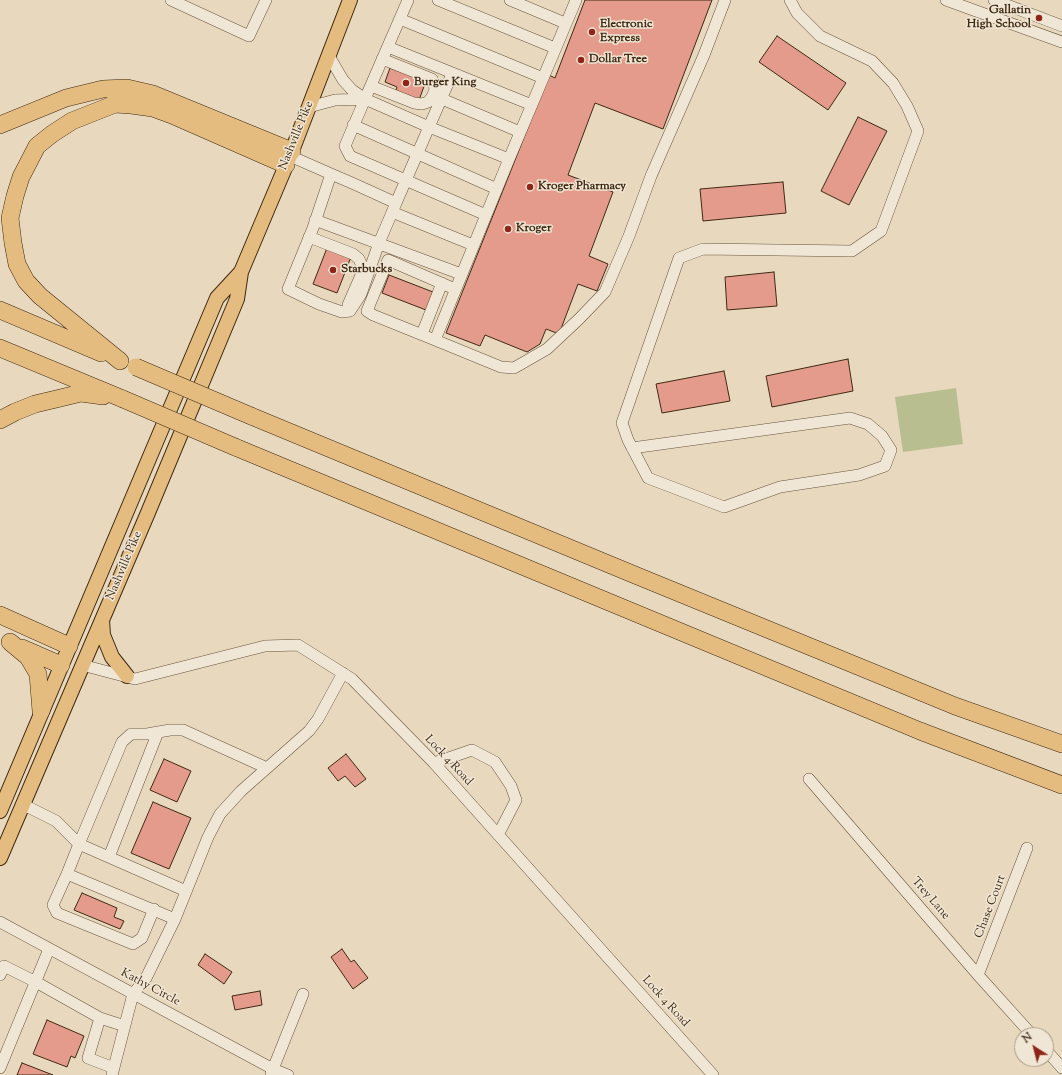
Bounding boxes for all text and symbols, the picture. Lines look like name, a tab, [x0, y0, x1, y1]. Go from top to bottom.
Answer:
place label: Gallatin High School	[967, 4, 1031, 32]
marker: Gallatin High School	[1034, 13, 1044, 23]
place label: Electronic Express	[600, 18, 652, 46]
marker: Electronic Express	[587, 27, 597, 37]
place label: Dollar Tree	[589, 53, 647, 67]
marker: Dollar Tree	[576, 55, 586, 65]
place label: Burger King	[414, 76, 476, 90]
marker: Burger King	[401, 78, 411, 88]
street label: Nashville Pike	[277, 99, 317, 173]
place label: Kroger Pharmacy	[538, 180, 626, 194]
marker: Kroger Pharmacy	[525, 182, 535, 192]
place label: Kroger	[516, 222, 551, 236]
marker: Kroger	[503, 224, 513, 234]
place label: Starbucks	[341, 263, 392, 277]
marker: Starbucks	[328, 265, 338, 275]
street label: Nashville Pike	[104, 530, 146, 602]
street label: Lock 4 Road	[421, 733, 475, 789]
street label: Chase Court	[972, 873, 1010, 941]
street label: Trey Lane	[908, 875, 952, 923]
street label: Kathy Circle	[118, 966, 182, 1010]
street label: Lock 4 Road	[638, 973, 692, 1031]
north arrow	[1014, 1027, 1054, 1067]
text: N	[1019, 1029, 1036, 1047]

